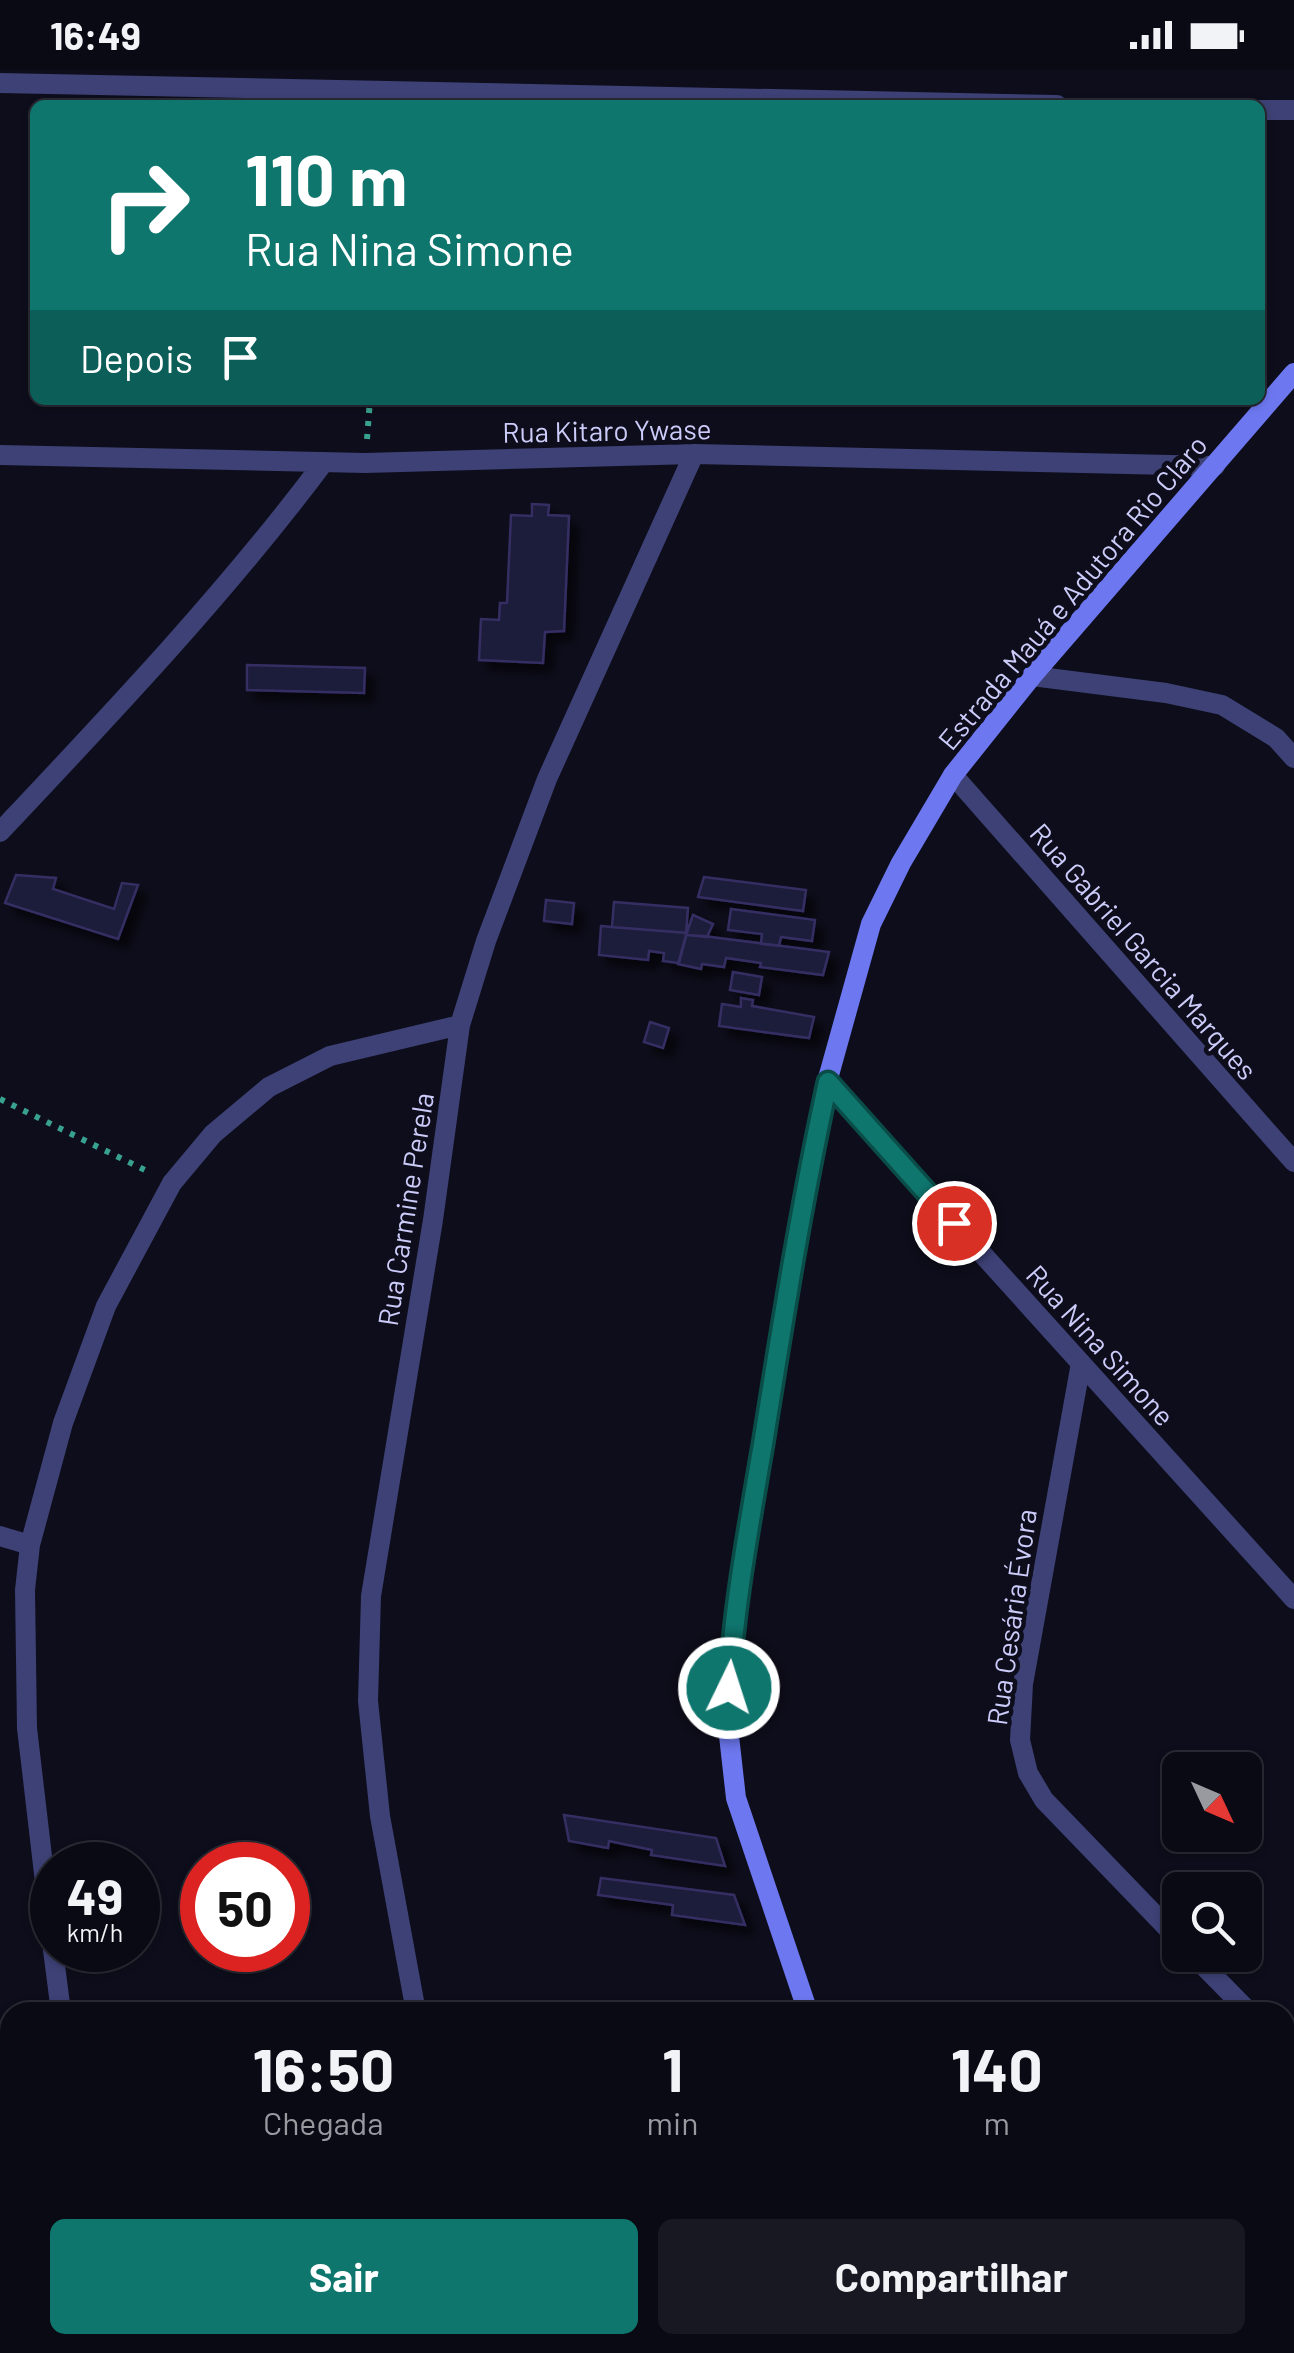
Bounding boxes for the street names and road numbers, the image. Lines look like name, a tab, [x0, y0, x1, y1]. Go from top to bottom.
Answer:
street label: Rua Kitaro Ywase	[502, 411, 712, 449]
street label: Estrada Mauá e Adutora Rio Claro	[930, 428, 1214, 756]
street label: Rua Gabriel Garcia Marques	[1023, 816, 1265, 1086]
street label: Rua Carmine Perela	[370, 1090, 440, 1328]
street label: Rua Nina Simone	[1020, 1258, 1182, 1432]
street label: Rua Cesária Évora	[979, 1507, 1043, 1727]

